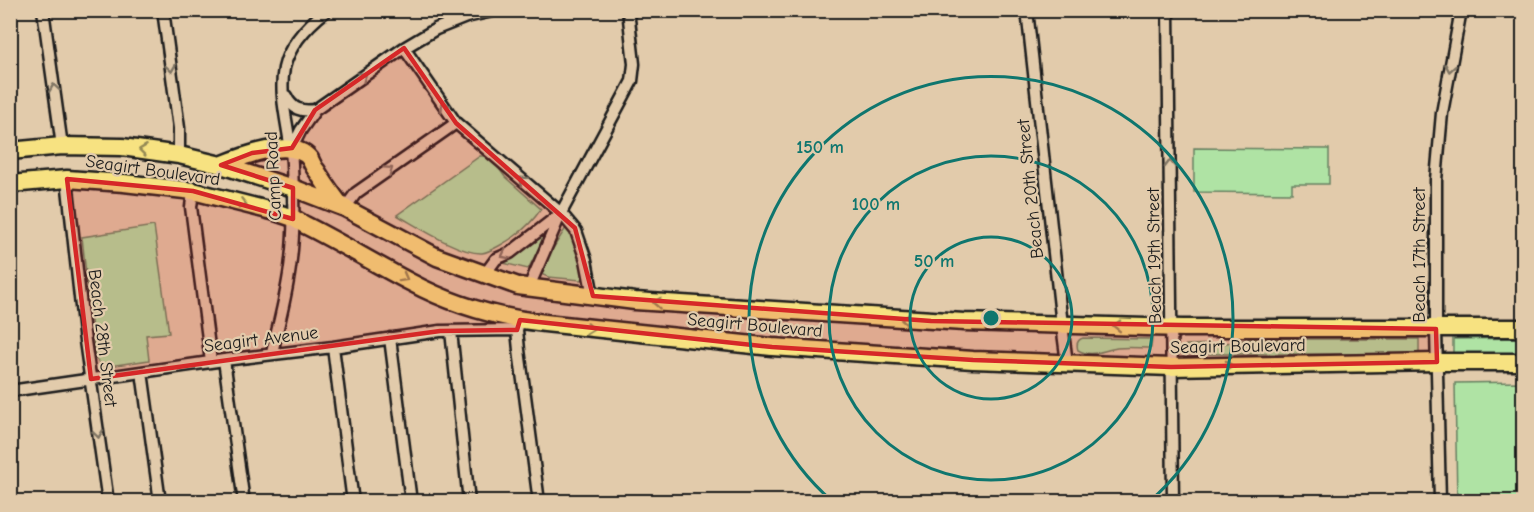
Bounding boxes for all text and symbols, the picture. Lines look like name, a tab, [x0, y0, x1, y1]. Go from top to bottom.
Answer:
one-way arrow	[1444, 63, 1457, 73]
one-way arrow	[164, 64, 176, 73]
one-way arrow	[356, 72, 367, 83]
one-way arrow	[49, 83, 61, 92]
one-way arrow	[440, 101, 451, 112]
street label: Beach 20th Street	[1013, 117, 1048, 260]
street label: Camp Road	[261, 131, 286, 221]
text: 150 m	[796, 137, 844, 158]
one-way arrow	[139, 144, 148, 157]
street label: Seagirt Boulevard	[84, 151, 222, 190]
one-way arrow	[1164, 160, 1176, 169]
one-way arrow	[382, 166, 393, 177]
one-way arrow	[519, 176, 530, 187]
street label: Beach 17th Street	[1409, 186, 1430, 323]
street label: Beach 19th Street	[1143, 187, 1166, 324]
text: 100 m	[852, 194, 900, 215]
one-way arrow	[238, 196, 248, 209]
one-way arrow	[500, 247, 511, 259]
text: 50 m	[914, 251, 954, 272]
street label: Beach 28th Street	[84, 268, 121, 409]
one-way arrow	[397, 271, 408, 283]
one-way arrow	[653, 297, 662, 310]
centre of rings	[981, 308, 1001, 328]
street label: Seagirt Boulevard	[686, 309, 823, 342]
one-way arrow	[901, 313, 910, 326]
one-way arrow	[1112, 320, 1121, 333]
street label: Seagirt Avenue	[203, 322, 319, 357]
one-way arrow	[586, 322, 595, 334]
street label: Seagirt Boulevard	[1170, 335, 1306, 358]
one-way arrow	[1225, 360, 1234, 372]
one-way arrow	[92, 429, 104, 438]

